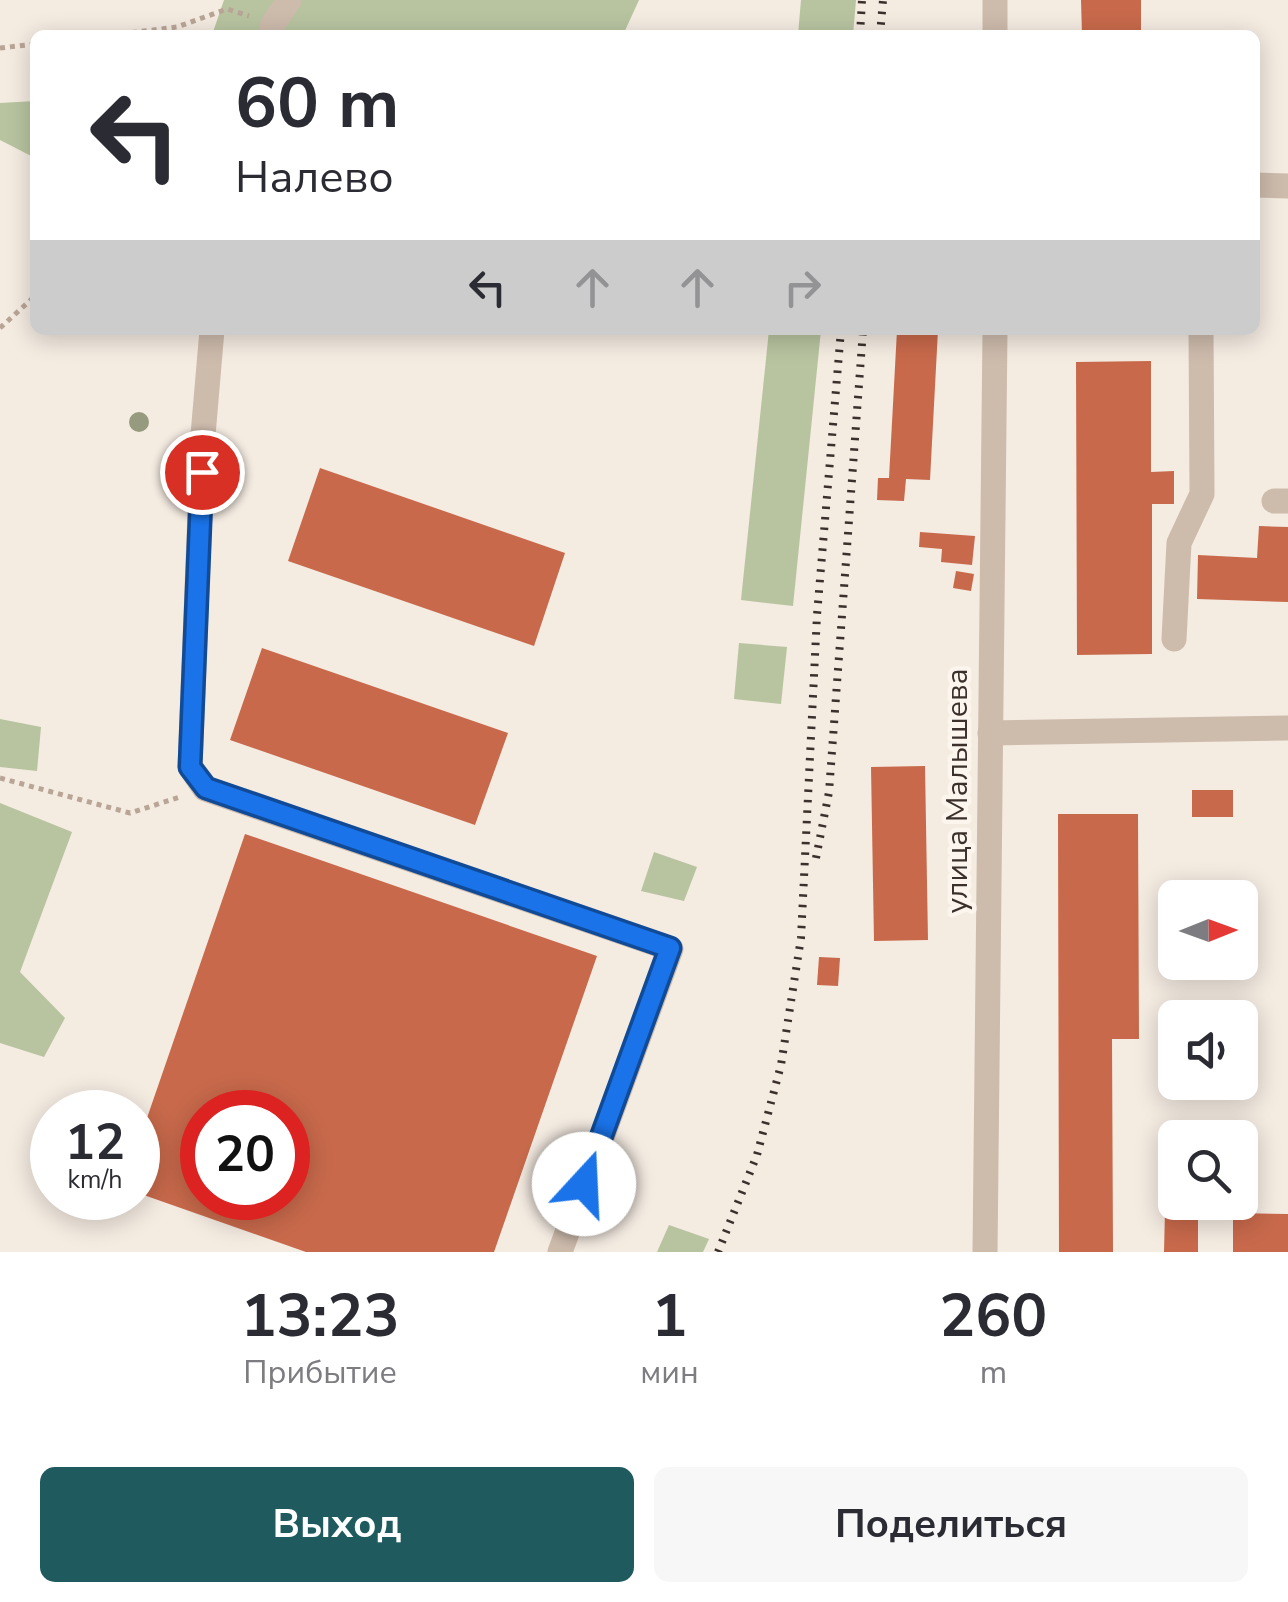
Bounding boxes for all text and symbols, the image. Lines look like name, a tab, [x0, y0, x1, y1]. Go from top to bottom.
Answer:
text: 60 m	[235, 56, 399, 152]
icon: left	[70, 70, 200, 200]
text: Налево	[235, 147, 394, 208]
icon: left	[460, 260, 515, 315]
icon: ahead	[565, 260, 620, 315]
icon: ahead	[670, 260, 725, 315]
icon: right	[775, 260, 830, 315]
pin	[160, 430, 245, 515]
icon: arrive	[175, 445, 230, 500]
street label: улица Малышева	[937, 668, 978, 914]
north arrow	[1158, 880, 1258, 980]
map controls	[1158, 880, 1258, 1220]
button: sound	[1158, 1000, 1258, 1100]
speed limit sign: 20	[180, 1090, 310, 1220]
text: 12	[65, 1108, 125, 1177]
button: search	[1158, 1120, 1258, 1220]
position arrow	[532, 1132, 636, 1236]
text: km/h	[67, 1163, 123, 1197]
text: 13:23	[241, 1275, 400, 1357]
text: 1	[651, 1275, 687, 1357]
text: 260	[939, 1275, 1047, 1357]
text: Прибытие	[243, 1351, 397, 1394]
text: мин	[640, 1351, 699, 1394]
text: m	[980, 1351, 1007, 1394]
button: Выход	[40, 1467, 634, 1582]
button: Поделиться	[654, 1467, 1248, 1582]

